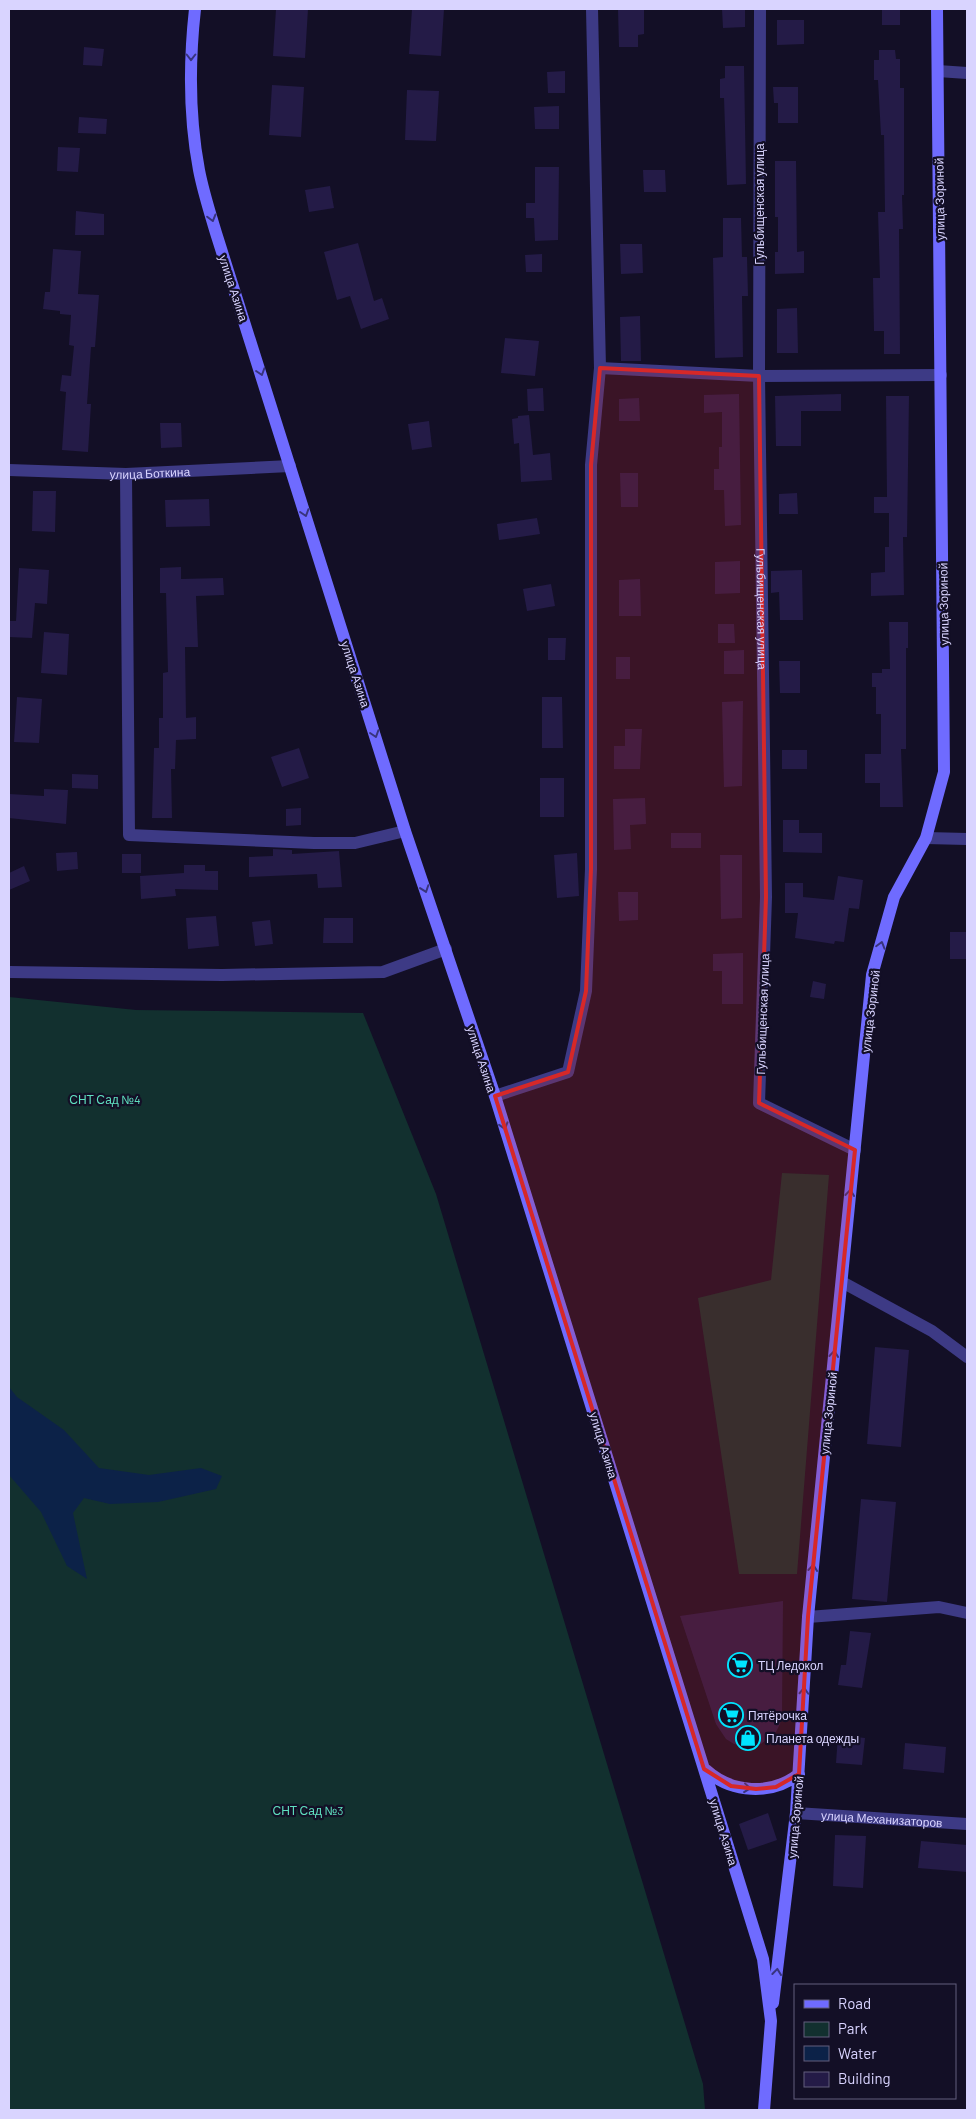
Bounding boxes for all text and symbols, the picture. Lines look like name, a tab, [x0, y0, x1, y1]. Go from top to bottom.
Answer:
one-way arrow	[186, 54, 196, 62]
street label: Гульбищенская улица	[752, 143, 767, 265]
street label: улица Зориной	[931, 158, 948, 240]
one-way arrow	[206, 213, 216, 221]
street label: улица Азина	[216, 253, 251, 324]
one-way arrow	[255, 368, 265, 376]
street label: улица Боткина	[109, 464, 191, 482]
one-way arrow	[299, 508, 309, 516]
street label: Гульбищенская улица	[753, 548, 770, 670]
street label: улица Зориной	[935, 563, 952, 645]
street label: улица Азина	[338, 639, 373, 710]
one-way arrow	[369, 730, 379, 738]
one-way arrow	[419, 884, 429, 893]
one-way arrow	[875, 941, 885, 950]
street label: Гульбищенская улица	[753, 953, 772, 1075]
street label: улица Зориной	[858, 969, 883, 1053]
street label: улица Азина	[464, 1024, 499, 1095]
park label: СНТ Сад №4	[69, 1092, 141, 1107]
one-way arrow	[498, 1121, 508, 1130]
one-way arrow	[844, 1188, 855, 1196]
one-way arrow	[828, 1350, 839, 1358]
street label: улица Зориной	[817, 1371, 840, 1455]
street label: улица Азина	[586, 1410, 621, 1481]
one-way arrow	[807, 1564, 818, 1572]
supermarket icon: ТЦ Ледокол	[727, 1652, 753, 1678]
place label: ТЦ Ледокол	[758, 1658, 823, 1673]
one-way arrow	[798, 1686, 809, 1694]
supermarket icon: Пятёрочка	[718, 1702, 744, 1728]
place label: Пятёрочка	[748, 1708, 807, 1723]
shop icon: Планета одежды	[735, 1725, 761, 1751]
place label: Планета одежды	[766, 1731, 859, 1746]
street label: улица Зориной	[784, 1775, 807, 1859]
one-way arrow	[743, 1782, 751, 1793]
street label: улица Азина	[706, 1797, 741, 1868]
park label: СНТ Сад №3	[273, 1803, 344, 1818]
street label: улица Механизаторов	[821, 1808, 943, 1830]
one-way arrow	[771, 1968, 782, 1976]
legend	[794, 1984, 956, 2099]
text: Road	[838, 1994, 871, 2012]
text: Park	[838, 2019, 868, 2037]
text: Water	[838, 2044, 877, 2062]
text: Building	[838, 2069, 891, 2087]

